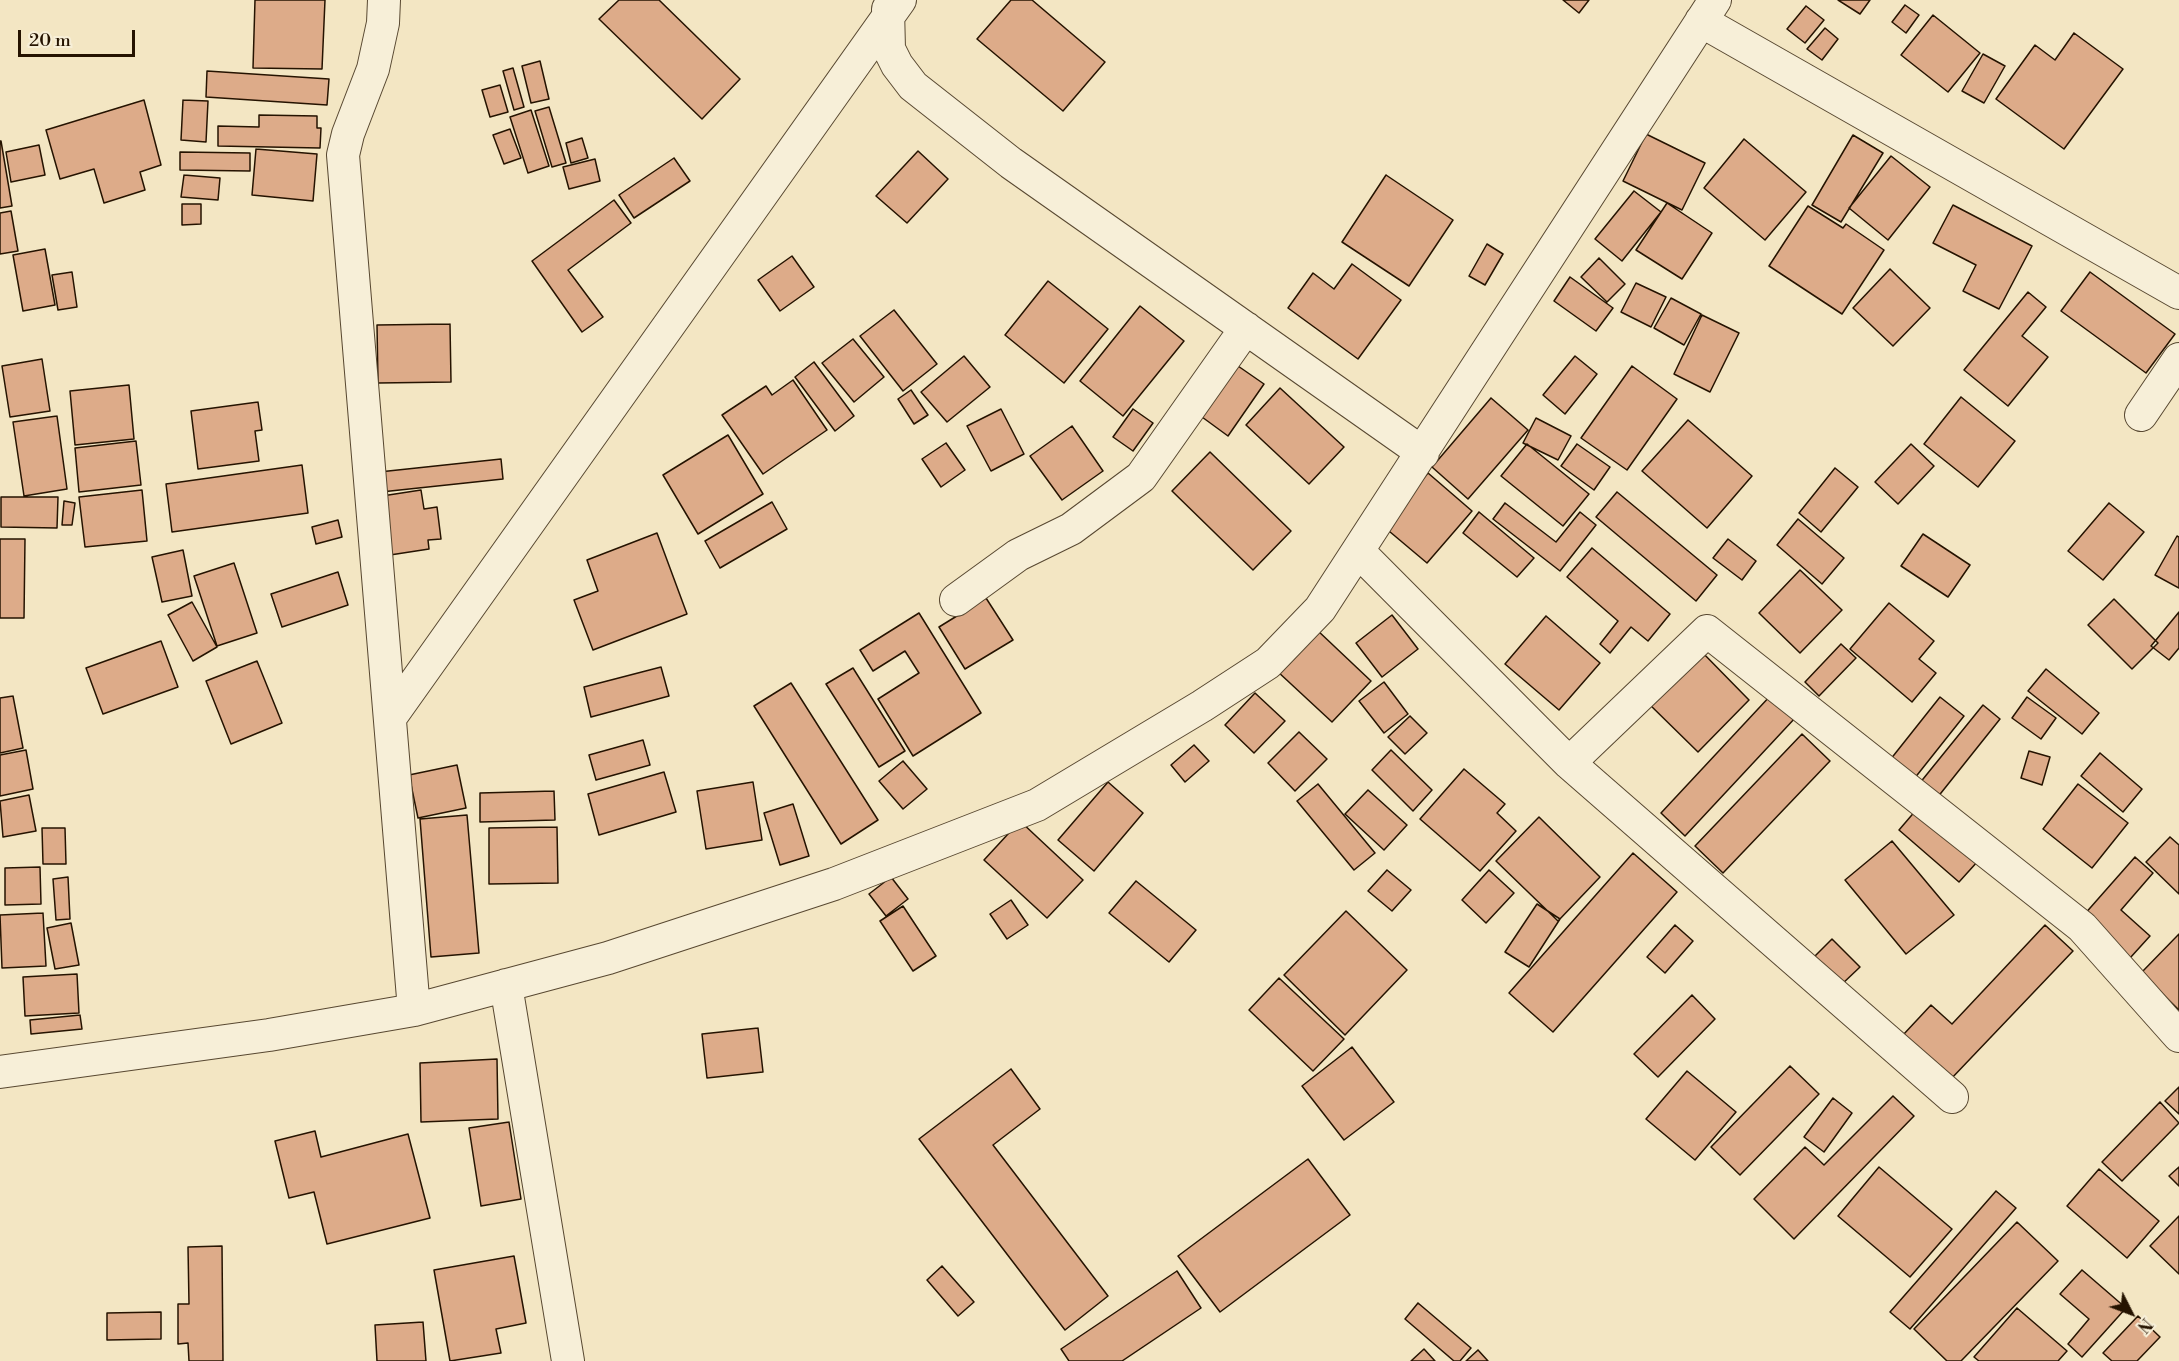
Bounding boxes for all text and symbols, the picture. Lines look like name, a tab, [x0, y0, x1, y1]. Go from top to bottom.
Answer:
scale bar	[21, 18, 138, 56]
text: 20 m	[29, 29, 71, 52]
north arrow	[2101, 1283, 2161, 1343]
text: N	[2133, 1314, 2156, 1336]

